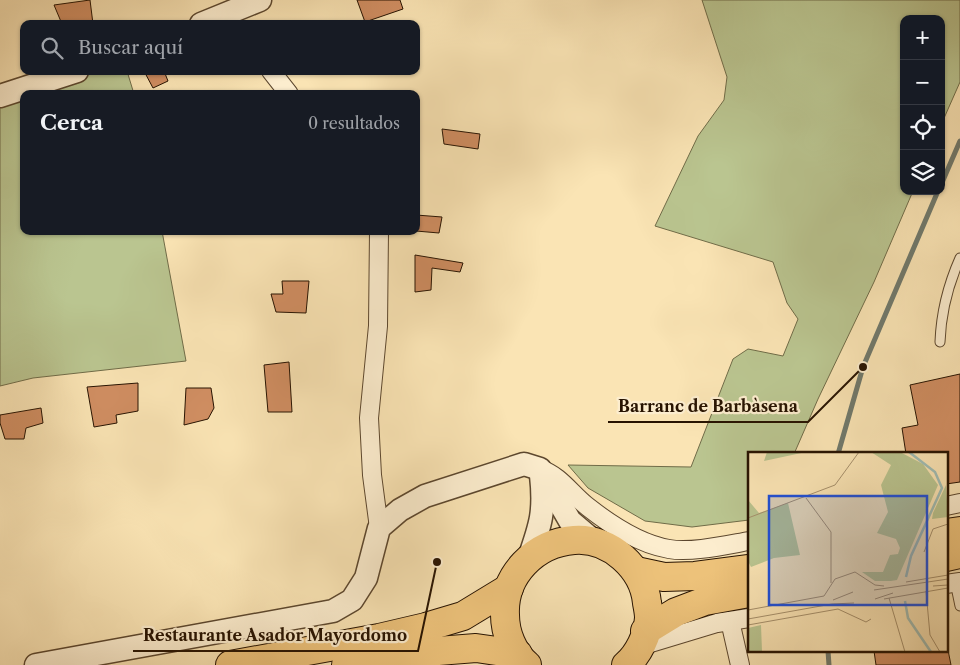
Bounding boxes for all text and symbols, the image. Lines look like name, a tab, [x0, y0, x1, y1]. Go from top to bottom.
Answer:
map controls	[900, 15, 945, 195]
button: +	[900, 15, 945, 60]
search box	[20, 20, 420, 75]
icon: search	[38, 34, 66, 62]
text: Buscar aquí	[78, 36, 183, 59]
button: −	[900, 60, 945, 105]
button: locate	[900, 105, 945, 150]
text: Cerca	[40, 110, 103, 135]
text: 0 resultados	[308, 113, 400, 133]
button: layers	[900, 150, 945, 195]
callout: Barranc de Barbàsena	[608, 391, 808, 422]
text: Barranc de Barbàsena	[618, 396, 799, 416]
inset map	[748, 452, 948, 652]
callout: Restaurante Asador Mayordomo	[133, 620, 418, 651]
text: Restaurante Asador Mayordomo	[143, 625, 407, 645]

